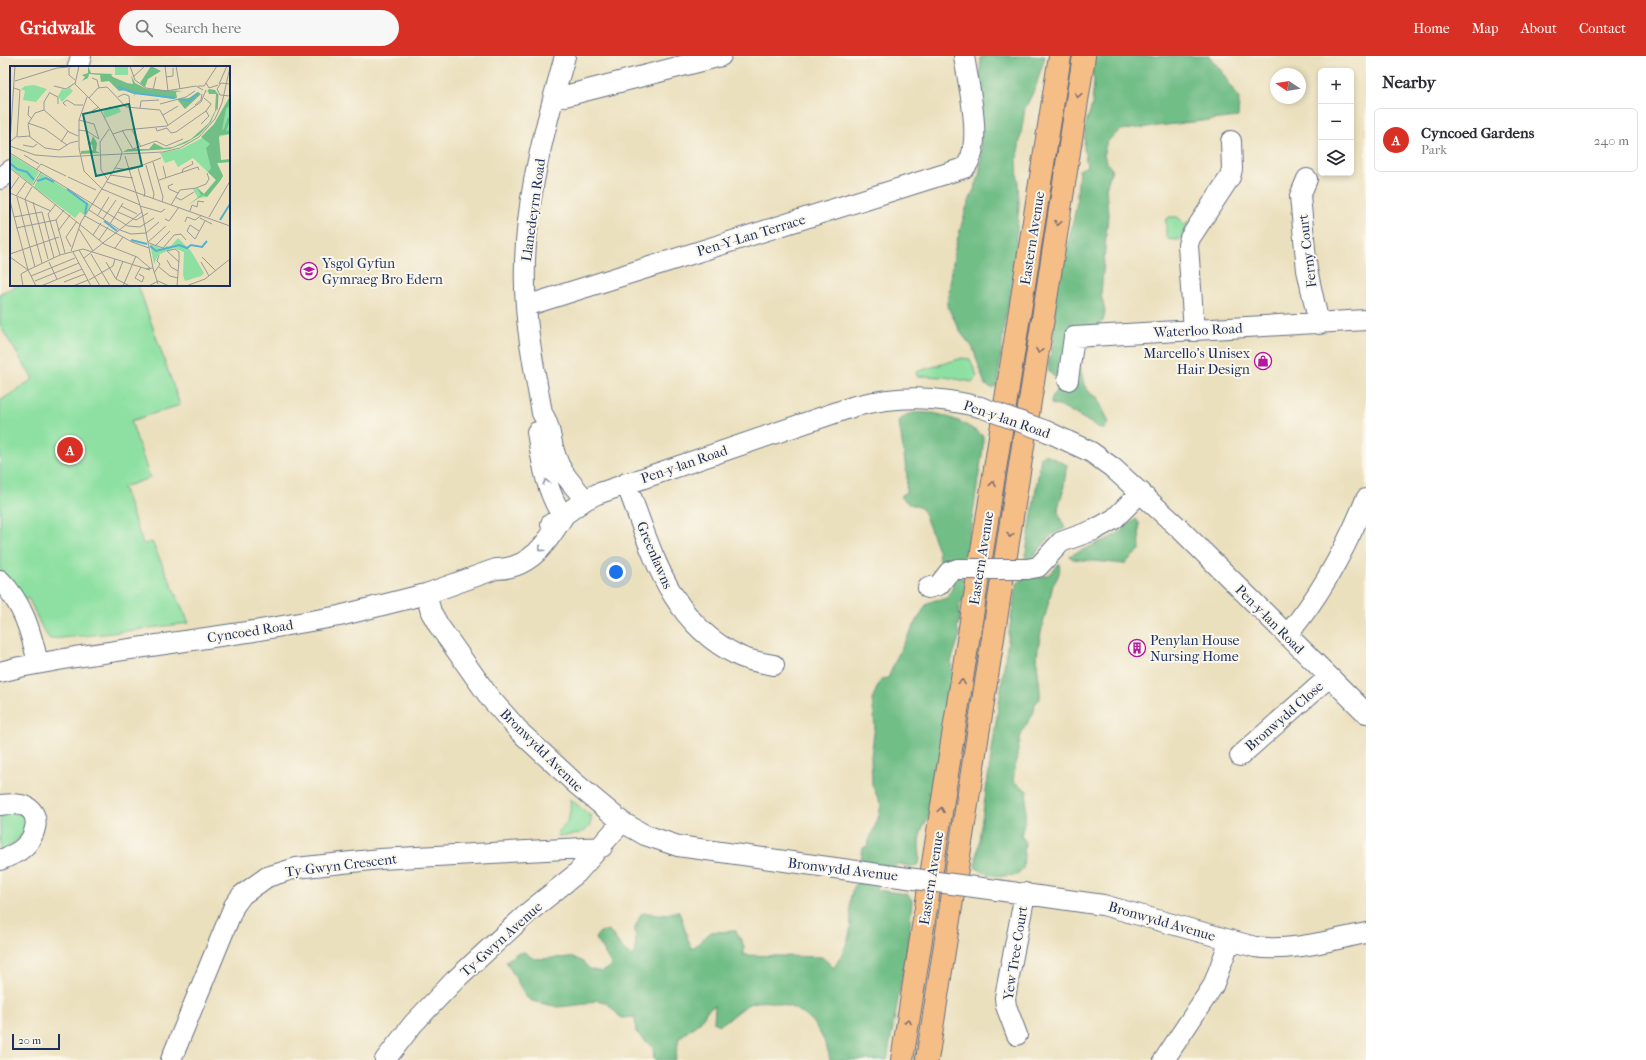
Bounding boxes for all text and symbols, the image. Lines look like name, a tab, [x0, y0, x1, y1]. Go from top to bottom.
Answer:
search box	[119, 10, 399, 46]
text: Gridwalk	[20, 17, 95, 39]
icon: search	[133, 17, 155, 39]
text: Search here	[165, 19, 241, 37]
text: Home	[1413, 20, 1450, 37]
text: Map	[1472, 20, 1499, 37]
text: About	[1521, 20, 1557, 37]
text: Contact	[1579, 20, 1626, 37]
inset map	[10, 66, 230, 286]
north arrow	[1270, 68, 1306, 104]
map controls	[1318, 68, 1354, 176]
button: +	[1318, 68, 1354, 104]
text: Nearby	[1382, 72, 1436, 92]
one-way arrow	[1074, 91, 1083, 98]
button: −	[1318, 104, 1354, 140]
text: Cyncoed Gardens	[1421, 124, 1534, 142]
text: A	[1392, 133, 1400, 148]
text: 240 m	[1594, 133, 1629, 148]
button: layers	[1318, 140, 1354, 176]
text: Park	[1421, 142, 1447, 157]
street label: Llanedeyrn Road	[518, 157, 549, 263]
street label: Eastern Avenue	[1017, 190, 1048, 286]
street label: Pen-Y-Lan Terrace	[695, 211, 808, 260]
street label: Ferny Court	[1295, 213, 1320, 289]
one-way arrow	[1055, 220, 1063, 226]
place label: Ysgol Gyfun Gymraeg Bro Edern	[321, 255, 443, 288]
school or university icon: Ysgol Gyfun Gymraeg Bro Edern	[299, 261, 319, 281]
street label: Waterloo Road	[1152, 320, 1243, 341]
place label: Marcello's Unisex Hair Design	[1144, 345, 1251, 378]
one-way arrow	[1035, 348, 1043, 355]
shop icon: Marcello's Unisex Hair Design	[1253, 351, 1273, 371]
street label: Pen-y-lan Road	[961, 397, 1053, 442]
pin: A	[57, 435, 83, 465]
street label: Pen-y-lan Road	[639, 442, 730, 487]
one-way arrow	[543, 479, 551, 485]
one-way arrow	[988, 481, 997, 487]
street label: Eastern Avenue	[966, 510, 997, 606]
street label: Greenlawns	[633, 519, 676, 591]
one-way arrow	[1006, 532, 1015, 538]
one-way arrow	[538, 544, 545, 551]
your location	[606, 562, 626, 582]
street label: Pen-y-lan Road	[1232, 581, 1308, 658]
street label: Cyncoed Road	[206, 616, 295, 647]
place label: Penylan House Nursing Home	[1150, 632, 1240, 665]
building icon: Penylan House Nursing Home	[1127, 638, 1147, 658]
street label: Bronwydd Close	[1242, 678, 1327, 755]
one-way arrow	[957, 679, 966, 685]
street label: Bronwydd Avenue	[497, 705, 587, 796]
one-way arrow	[937, 807, 945, 813]
street label: Eastern Avenue	[916, 830, 947, 926]
street label: Ty-Gwyn Crescent	[284, 850, 398, 881]
street label: Bronwydd Avenue	[787, 854, 899, 885]
street label: Ty-Gwyn Avenue	[457, 898, 546, 981]
street label: Bronwydd Avenue	[1106, 898, 1217, 945]
street label: Yew Tree Court	[1000, 905, 1031, 1002]
one-way arrow	[903, 1018, 912, 1025]
scale bar	[12, 1032, 60, 1051]
text: 20 m	[18, 1034, 41, 1047]

